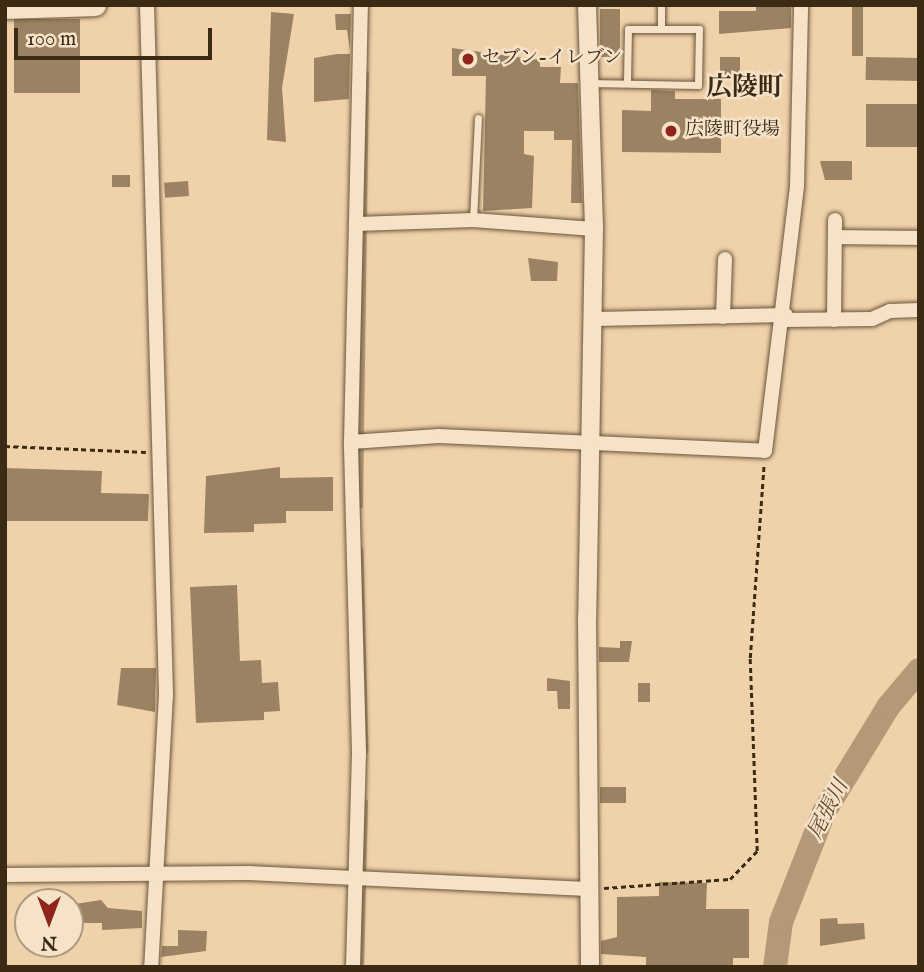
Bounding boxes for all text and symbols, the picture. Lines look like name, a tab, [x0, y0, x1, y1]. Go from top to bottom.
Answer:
scale bar	[18, 14, 215, 58]
text: 100 m	[27, 26, 76, 53]
place label: セブン-イレブン	[482, 48, 624, 70]
marker: セブン-イレブン	[460, 51, 476, 67]
district label: 広陵町	[706, 72, 784, 104]
place label: 広陵町役場	[685, 120, 780, 142]
marker: 広陵町役場	[663, 123, 679, 139]
water label: 尾張川	[803, 776, 855, 844]
north arrow	[14, 888, 84, 958]
text: N	[41, 930, 57, 954]

